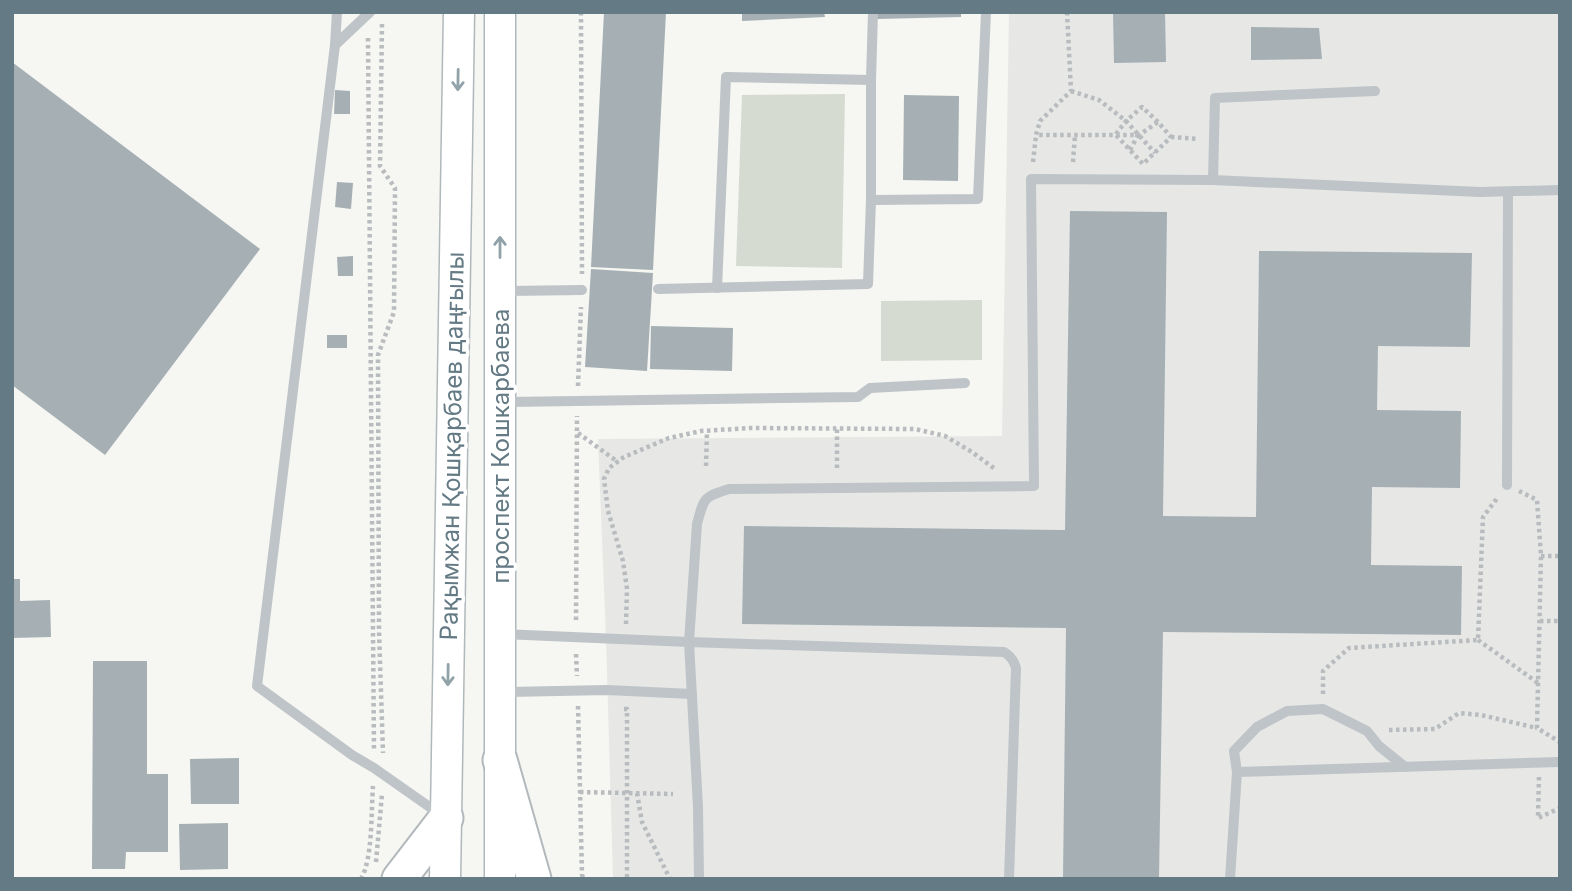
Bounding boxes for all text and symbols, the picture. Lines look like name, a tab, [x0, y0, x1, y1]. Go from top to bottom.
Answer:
one-way arrow	[451, 69, 465, 92]
one-way arrow	[493, 236, 507, 259]
street label: Рақымжан Қошқарбаев даңғылы	[434, 252, 470, 640]
street label: проспект Кошкарбаева	[486, 308, 515, 584]
one-way arrow	[441, 664, 455, 687]

